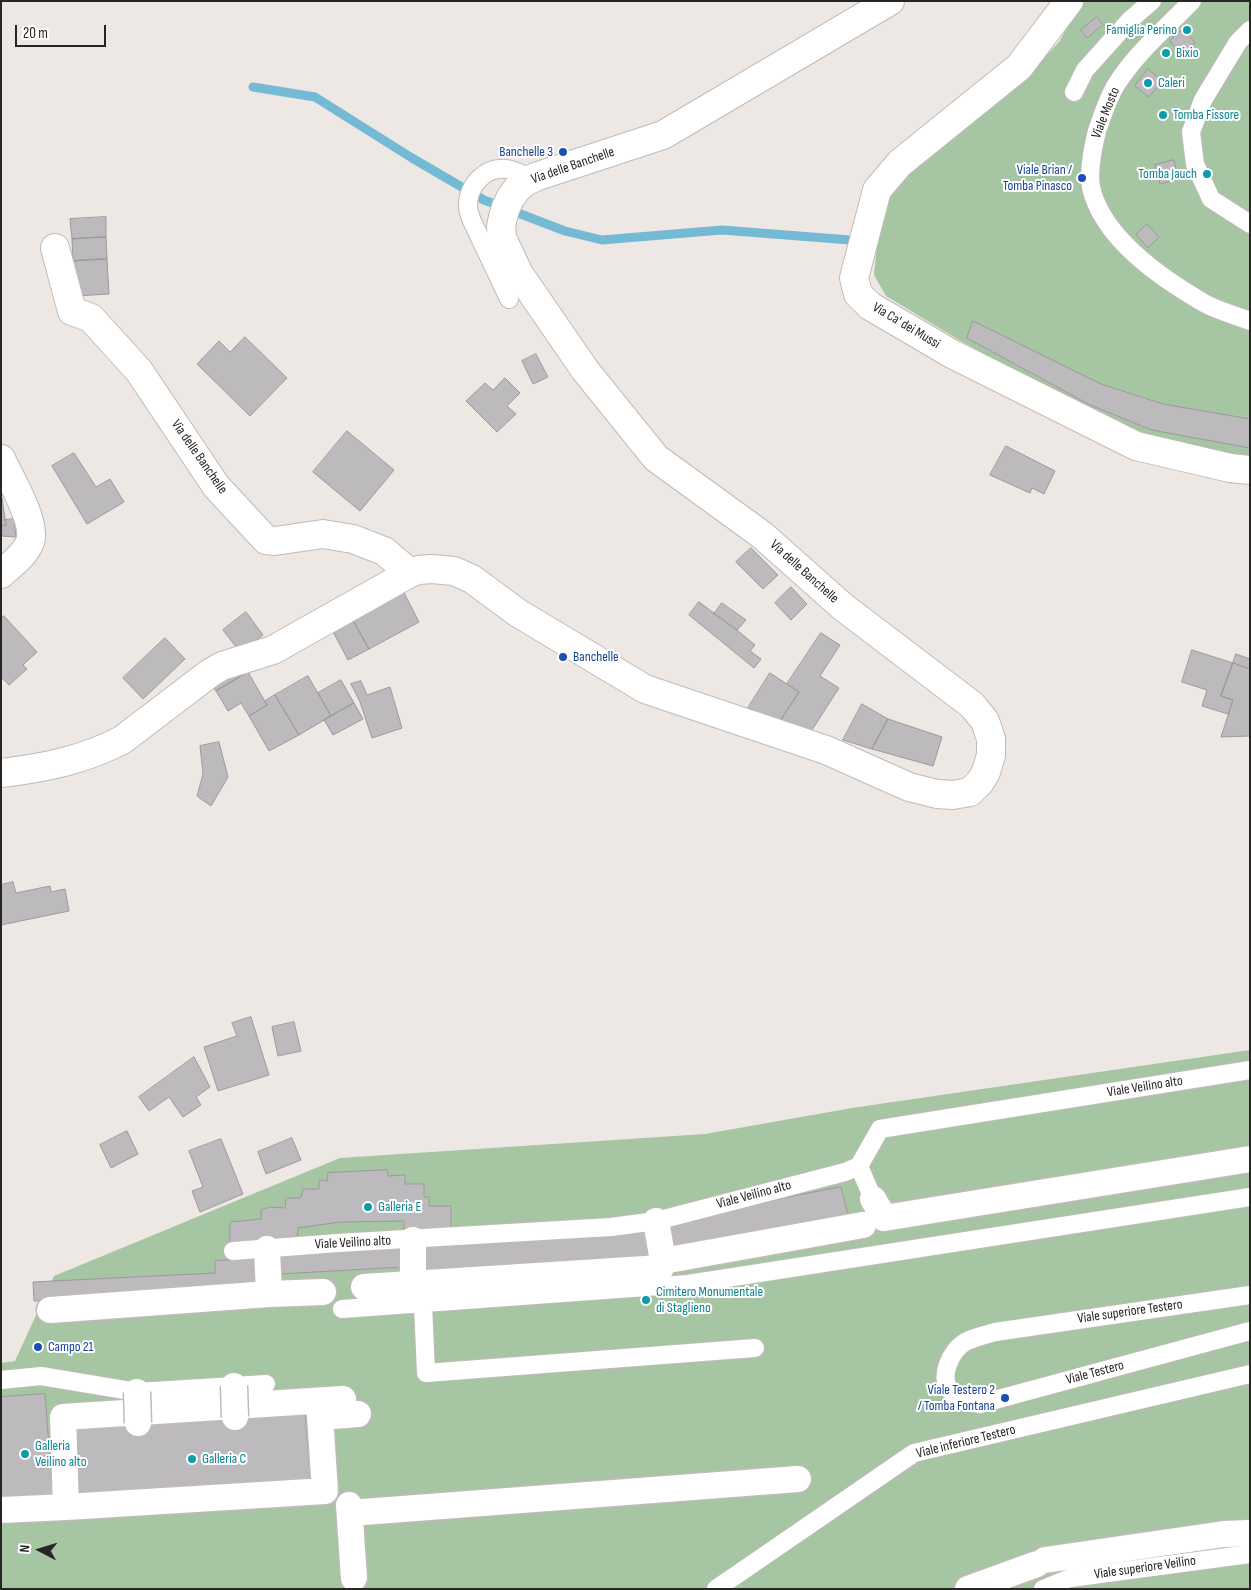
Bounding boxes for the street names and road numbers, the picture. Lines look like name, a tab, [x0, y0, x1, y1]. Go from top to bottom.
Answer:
street label: Viale Mosto	[1088, 85, 1124, 141]
street label: Via delle Banchelle	[529, 144, 617, 188]
street label: Via Ca' dei Mussi	[869, 299, 943, 353]
street label: Via delle Banchelle	[167, 417, 231, 497]
street label: Via delle Banchelle	[766, 537, 842, 607]
street label: Viale Veilino alto	[1106, 1073, 1184, 1101]
street label: Viale Veilino alto	[715, 1177, 793, 1213]
street label: Viale Veilino alto	[314, 1233, 392, 1253]
street label: Viale superiore Testero	[1076, 1296, 1184, 1328]
street label: Viale Testero	[1064, 1357, 1126, 1389]
street label: Viale inferiore Testero	[915, 1422, 1017, 1462]
street label: Viale superiore Veilino	[1093, 1553, 1197, 1583]

